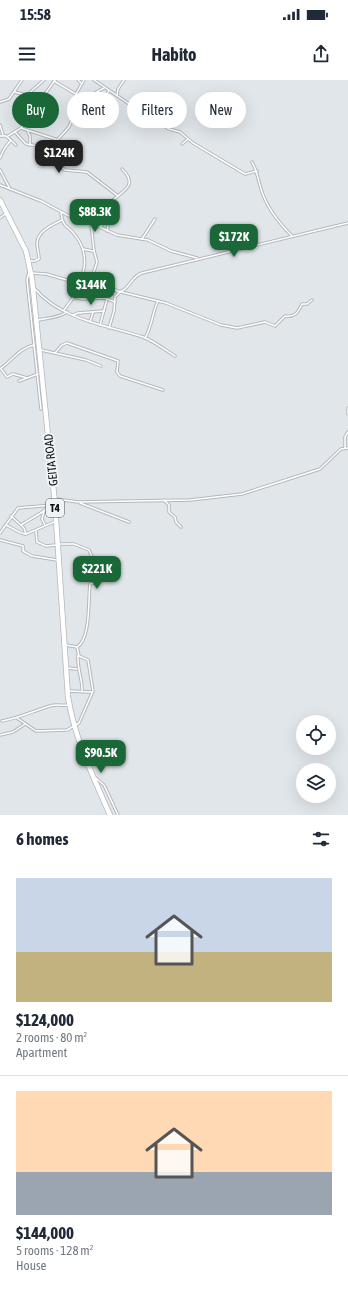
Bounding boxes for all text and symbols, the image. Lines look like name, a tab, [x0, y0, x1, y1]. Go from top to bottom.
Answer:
text: 15:58	[20, 6, 51, 23]
icon: menu	[16, 43, 38, 65]
icon: share	[310, 43, 332, 65]
text: Habito	[152, 44, 196, 65]
chip: Buy	[12, 92, 59, 128]
chip: Rent	[67, 92, 119, 128]
chip: Filters	[127, 92, 187, 128]
chip: New	[195, 92, 246, 128]
pin: $124K	[31, 140, 87, 174]
text: $124K	[44, 145, 74, 160]
pin: $88.3K	[62, 199, 128, 233]
text: $88.3K	[79, 204, 111, 219]
pin: $172K	[206, 224, 262, 258]
text: $172K	[219, 229, 249, 244]
pin: $144K	[63, 272, 119, 306]
text: $144K	[76, 277, 106, 292]
street label: GEITA ROAD	[41, 433, 61, 487]
road number: T4	[46, 499, 64, 517]
pin: $221K	[69, 556, 125, 590]
text: $221K	[82, 561, 112, 576]
map controls	[296, 715, 336, 803]
button: locate	[296, 715, 336, 755]
pin: $90.5K	[68, 740, 134, 774]
text: $90.5K	[85, 745, 117, 760]
button: layers	[296, 763, 336, 803]
icon: filters	[310, 828, 332, 850]
text: 6 homes	[16, 829, 69, 849]
icon: home	[138, 904, 210, 976]
text: $124,000	[16, 1010, 74, 1030]
text: 2 rooms · 80 m²	[16, 1030, 87, 1045]
text: Apartment	[16, 1045, 67, 1060]
icon: home	[138, 1117, 210, 1189]
text: $144,000	[16, 1223, 74, 1243]
text: 5 rooms · 128 m²	[16, 1243, 93, 1258]
text: House	[16, 1258, 46, 1273]

